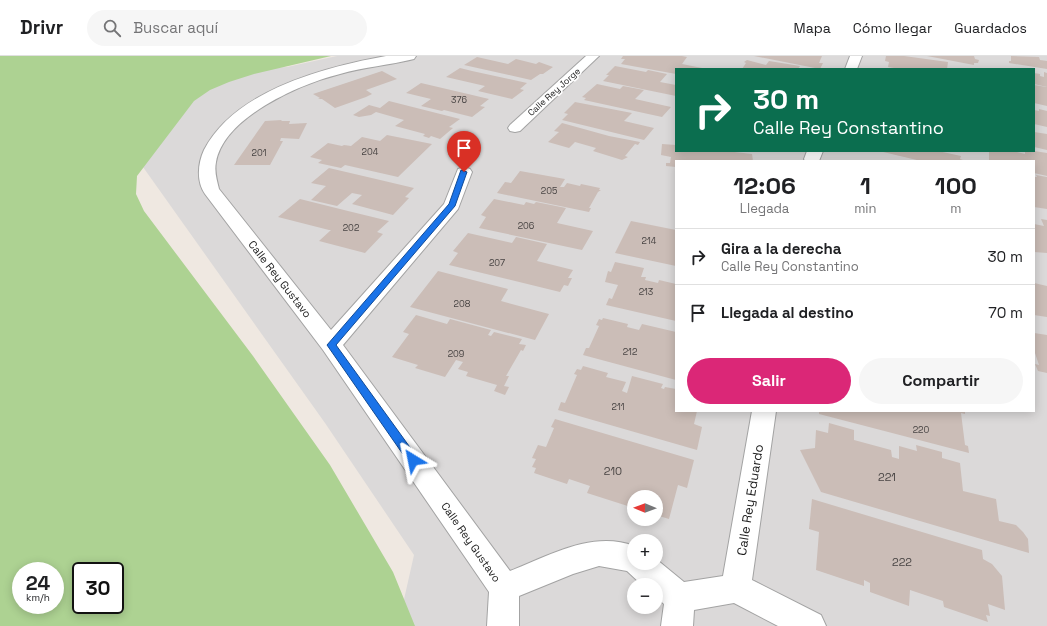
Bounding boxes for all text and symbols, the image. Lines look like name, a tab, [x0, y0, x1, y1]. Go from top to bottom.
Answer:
search box	[87, 10, 367, 46]
text: Drivr	[20, 15, 63, 40]
icon: search	[101, 17, 123, 39]
text: Buscar aquí	[133, 18, 218, 37]
text: Mapa	[794, 19, 831, 37]
text: Cómo llegar	[853, 19, 932, 37]
text: Guardados	[954, 19, 1027, 37]
street label: Calle Rey Jorge	[525, 65, 583, 119]
text: 30 m	[753, 81, 819, 117]
icon: right	[687, 84, 739, 136]
house number: 376	[451, 94, 467, 106]
text: Calle Rey Constantino	[753, 116, 944, 139]
pin	[447, 131, 481, 172]
icon: arrive	[453, 137, 475, 159]
house number: 204	[362, 146, 379, 158]
house number: 201	[252, 147, 267, 159]
text: 12:06	[733, 170, 796, 201]
text: 1	[860, 170, 871, 201]
text: 100	[935, 170, 977, 201]
house number: 205	[541, 185, 557, 197]
text: Llegada	[740, 200, 789, 217]
text: min	[854, 200, 877, 217]
text: m	[950, 200, 961, 217]
house number: 206	[518, 220, 535, 232]
house number: 202	[343, 222, 359, 234]
house number: 214	[642, 235, 657, 247]
street label: Calle Rey Gustavo	[245, 238, 315, 321]
text: Gira a la derecha	[721, 239, 841, 258]
icon: right	[687, 246, 709, 268]
text: 30 m	[988, 247, 1023, 266]
house number: 207	[489, 257, 505, 269]
text: Calle Rey Constantino	[721, 258, 859, 275]
house number: 213	[639, 286, 653, 298]
house number: 208	[454, 298, 471, 310]
icon: arrive	[687, 302, 709, 324]
text: Llegada al destino	[721, 303, 854, 322]
text: 70 m	[988, 303, 1023, 322]
house number: 212	[623, 346, 637, 358]
house number: 209	[448, 348, 464, 360]
button: Salir	[687, 358, 851, 404]
button: Compartir	[859, 358, 1023, 404]
house number: 211	[612, 401, 625, 413]
house number: 220	[913, 424, 930, 436]
position arrow	[392, 439, 434, 481]
street label: Calle Rey Eduardo	[733, 443, 767, 557]
house number: 210	[604, 464, 622, 478]
house number: 221	[878, 470, 896, 484]
north arrow	[627, 490, 663, 526]
map controls	[627, 490, 663, 614]
street label: Calle Rey Gustavo	[438, 499, 504, 585]
button: +	[627, 534, 663, 570]
house number: 222	[892, 555, 912, 569]
speed limit sign: 30	[72, 562, 124, 614]
text: 24	[26, 570, 50, 596]
button: −	[627, 578, 663, 614]
text: km/h	[26, 591, 50, 604]

